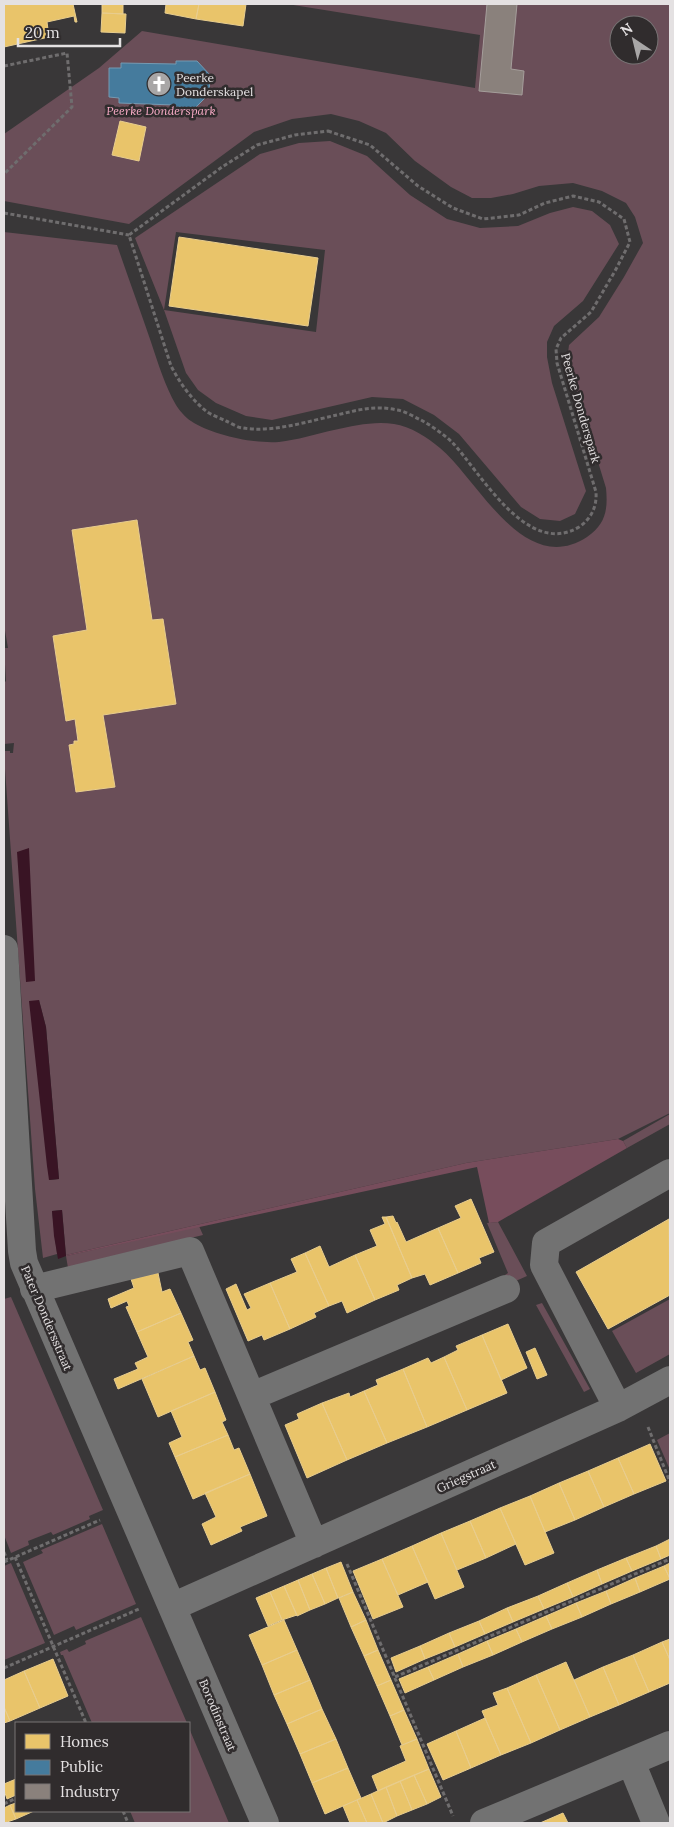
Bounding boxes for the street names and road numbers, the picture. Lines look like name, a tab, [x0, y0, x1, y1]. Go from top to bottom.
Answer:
street label: Peerke Donderspark	[558, 351, 604, 465]
street label: Pater Dondersstraat	[18, 1263, 76, 1373]
street label: Griegstraat	[434, 1456, 498, 1496]
street label: Borodinstraat	[196, 1677, 240, 1754]

